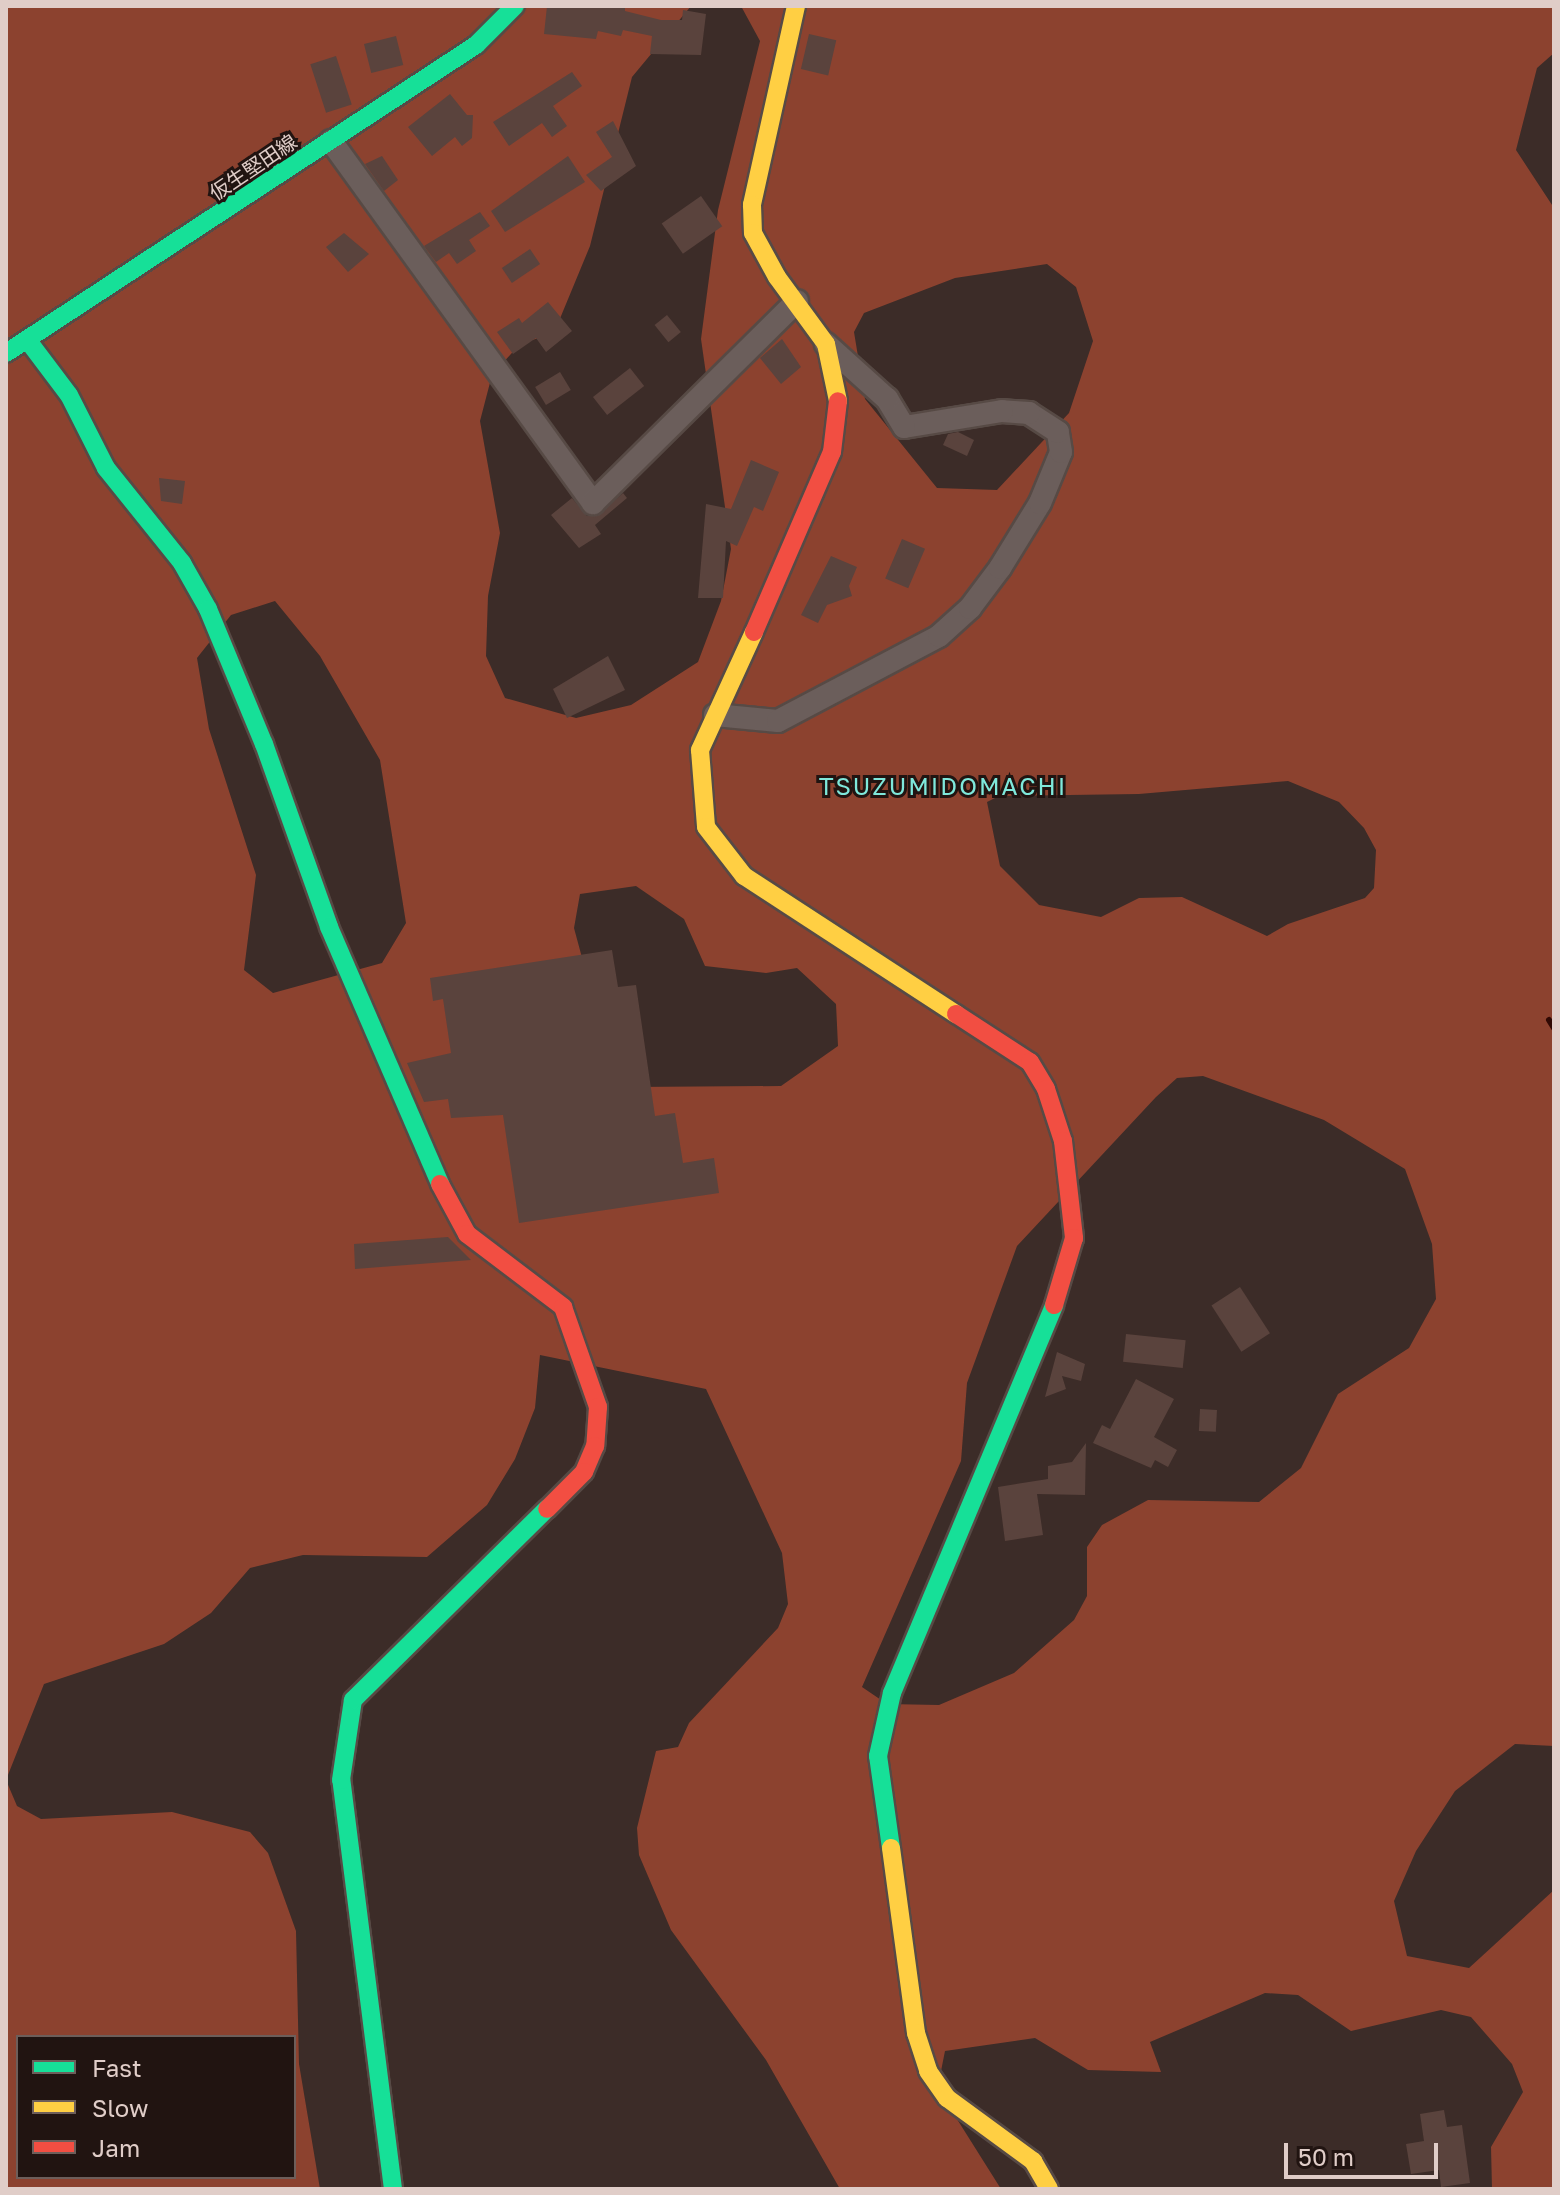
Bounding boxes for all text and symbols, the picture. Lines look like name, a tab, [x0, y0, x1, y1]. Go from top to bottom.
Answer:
street label: 仮生堅田線	[205, 129, 301, 205]
district label: TSUZUMIDOMACHI	[819, 772, 1067, 800]
legend	[16, 2035, 296, 2179]
text: Fast	[92, 2053, 142, 2082]
text: Slow	[92, 2093, 148, 2122]
scale bar	[1288, 2127, 1442, 2177]
text: Jam	[92, 2133, 140, 2162]
text: 50 m	[1298, 2142, 1354, 2171]

